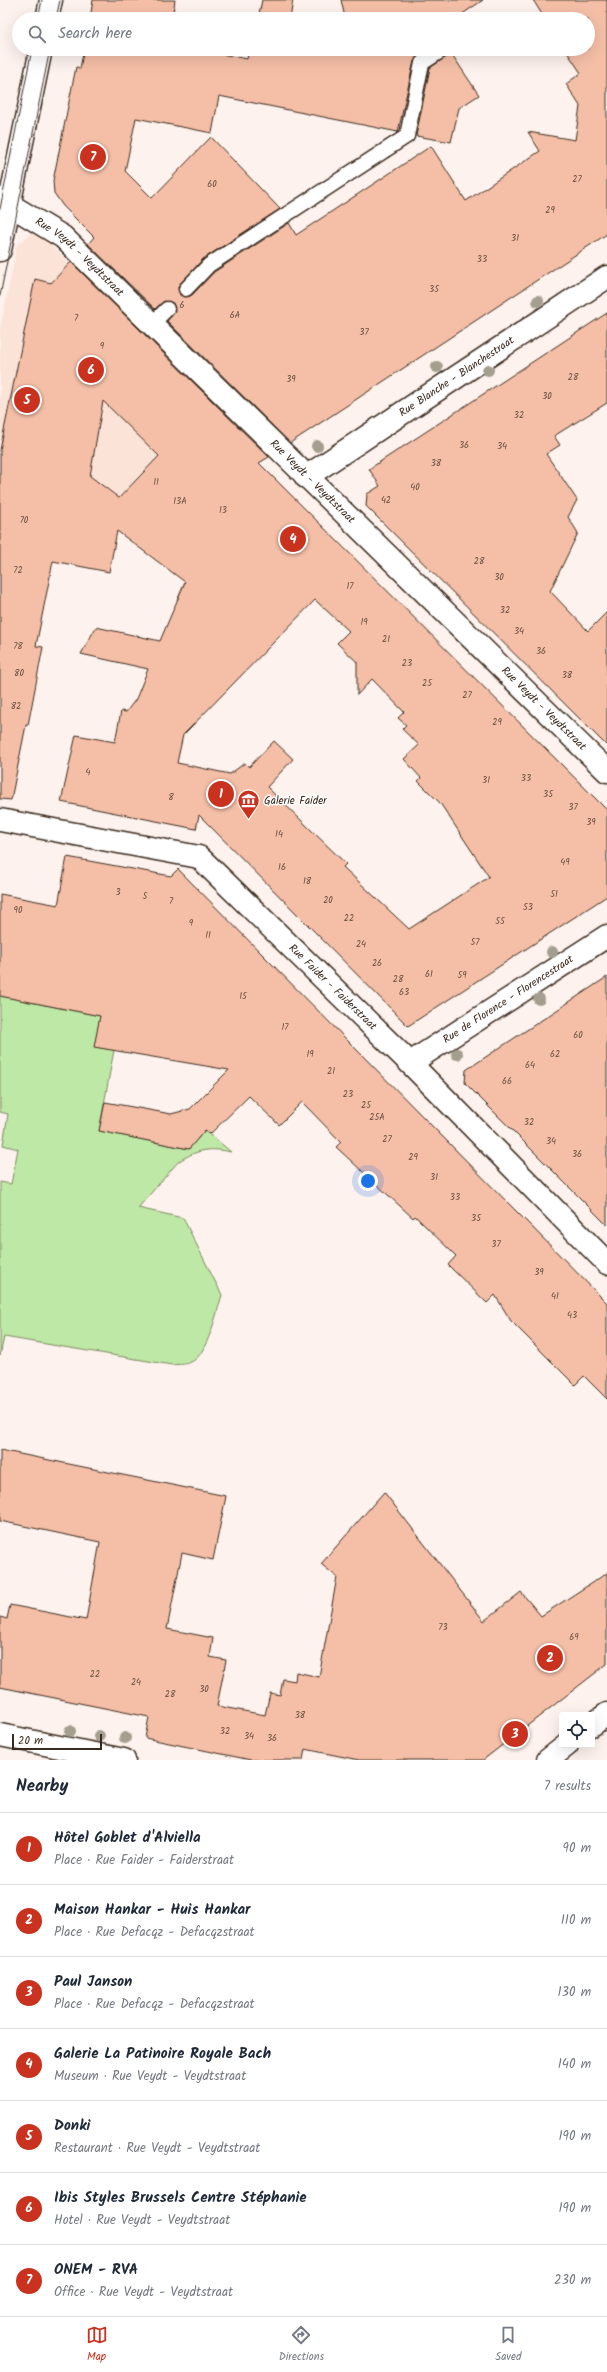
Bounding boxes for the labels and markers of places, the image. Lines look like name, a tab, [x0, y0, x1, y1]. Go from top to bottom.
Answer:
pin: 7	[80, 142, 106, 172]
pin: 6	[78, 355, 104, 385]
pin: 5	[14, 385, 40, 415]
pin: 4	[280, 524, 306, 554]
pin: 1	[208, 779, 234, 809]
museum icon: Galerie Faider	[235, 788, 261, 821]
place label: Galerie Faider	[264, 792, 328, 810]
pin: 2	[537, 1643, 563, 1673]
pin: 3	[502, 1719, 528, 1749]

